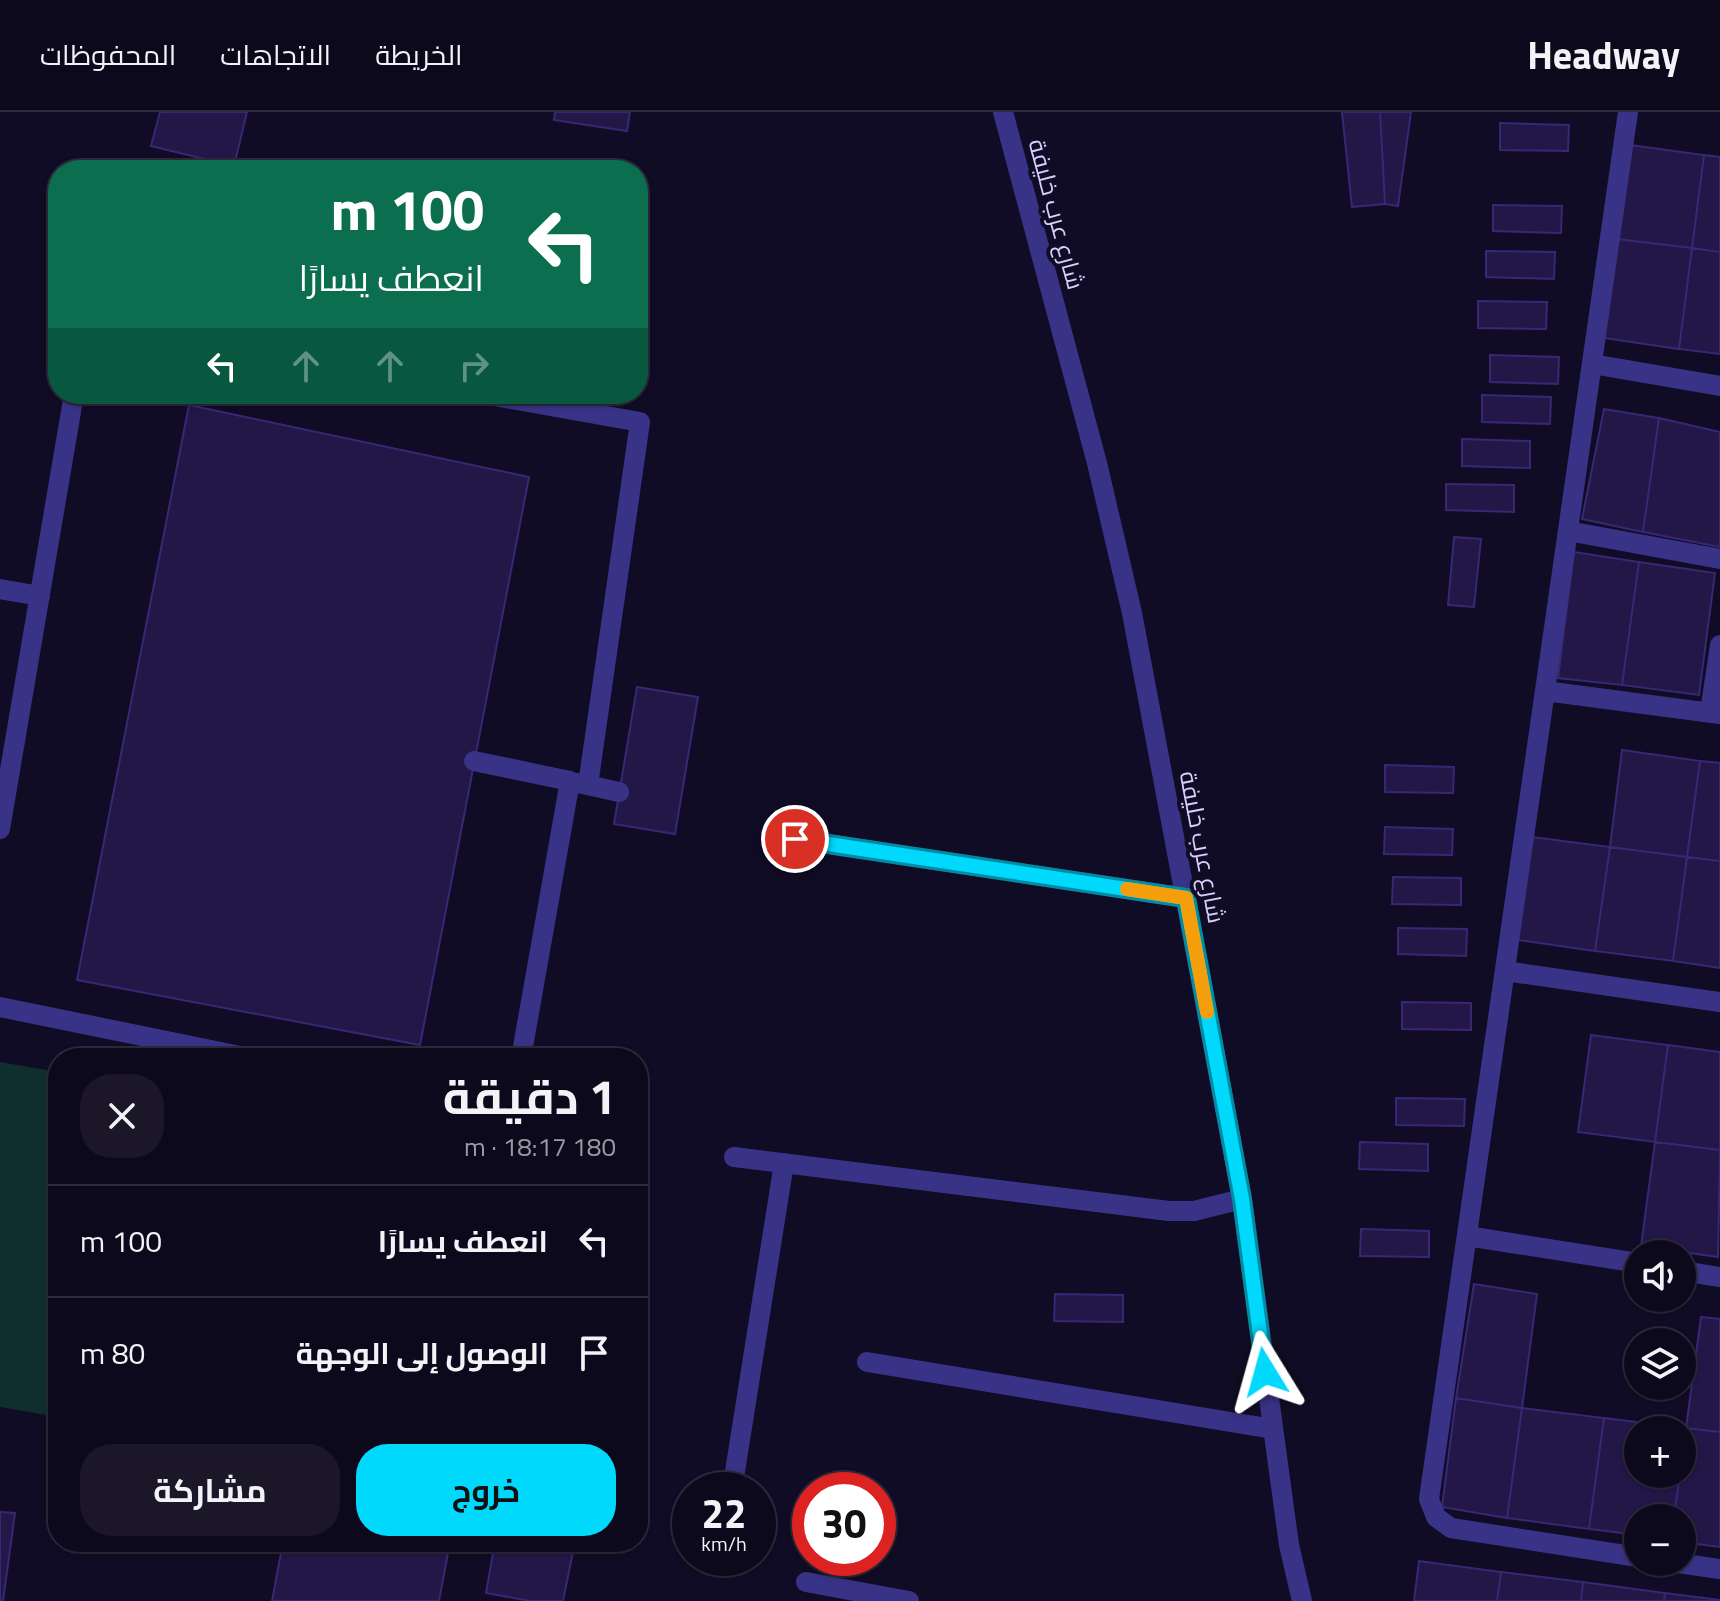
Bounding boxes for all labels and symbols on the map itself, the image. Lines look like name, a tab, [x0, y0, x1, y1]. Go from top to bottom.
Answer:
street label: شارع عرب خليفة	[1020, 135, 1094, 293]
street label: شارع عرب خليفة	[1171, 768, 1235, 926]
pin	[761, 805, 829, 873]
position arrow	[1223, 1330, 1307, 1414]
speed limit sign: 30	[792, 1472, 896, 1576]

